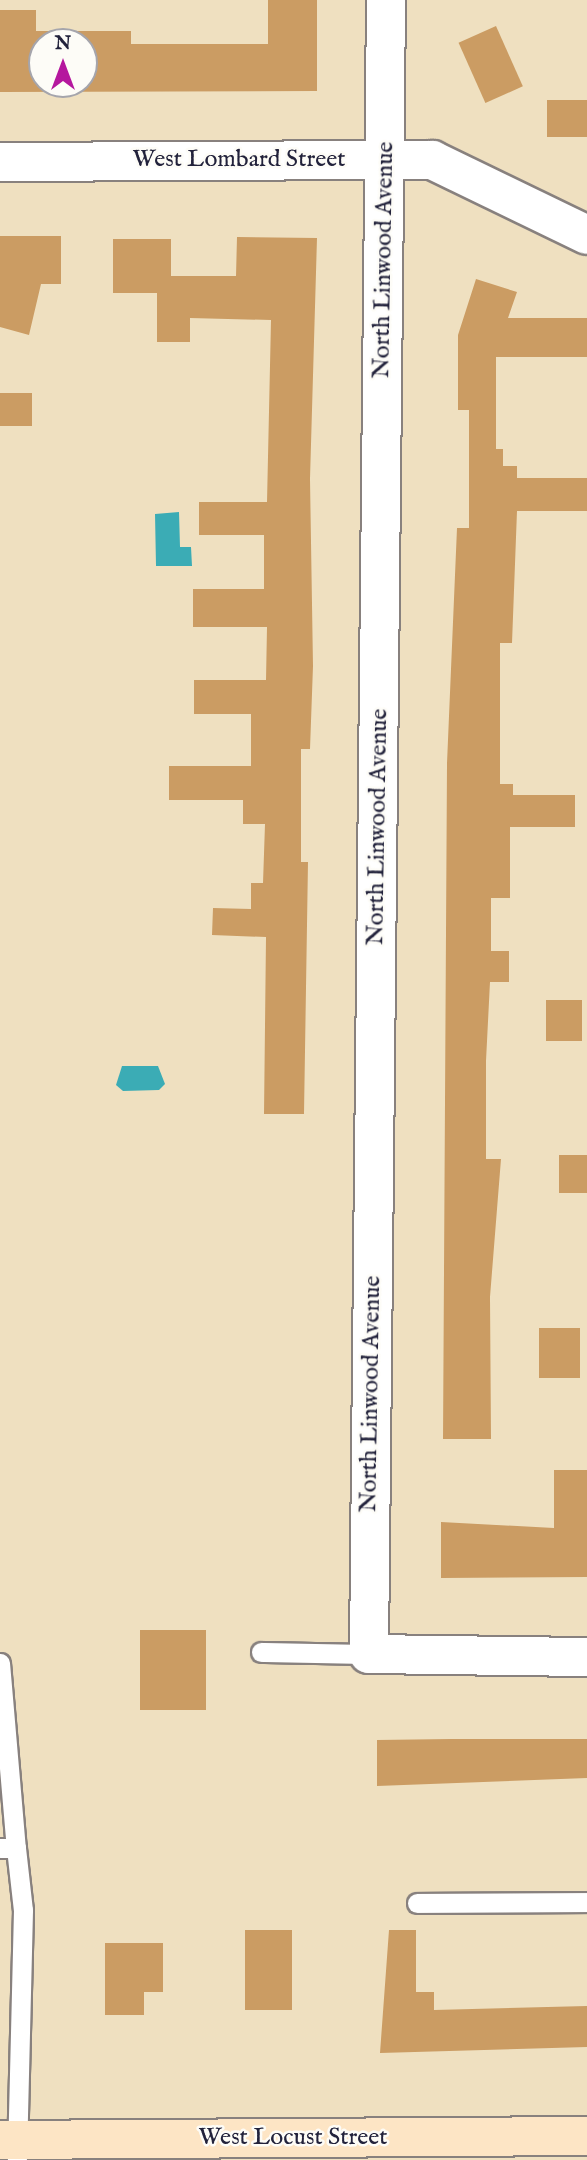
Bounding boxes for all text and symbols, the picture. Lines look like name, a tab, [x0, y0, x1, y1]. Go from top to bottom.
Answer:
north arrow	[28, 28, 98, 98]
text: N	[55, 32, 71, 56]
street label: North Linwood Avenue	[368, 141, 400, 379]
street label: West Lombard Street	[133, 146, 345, 174]
street label: North Linwood Avenue	[362, 708, 394, 946]
street label: North Linwood Avenue	[355, 1275, 387, 1513]
street label: West Locust Street	[198, 2124, 388, 2152]

